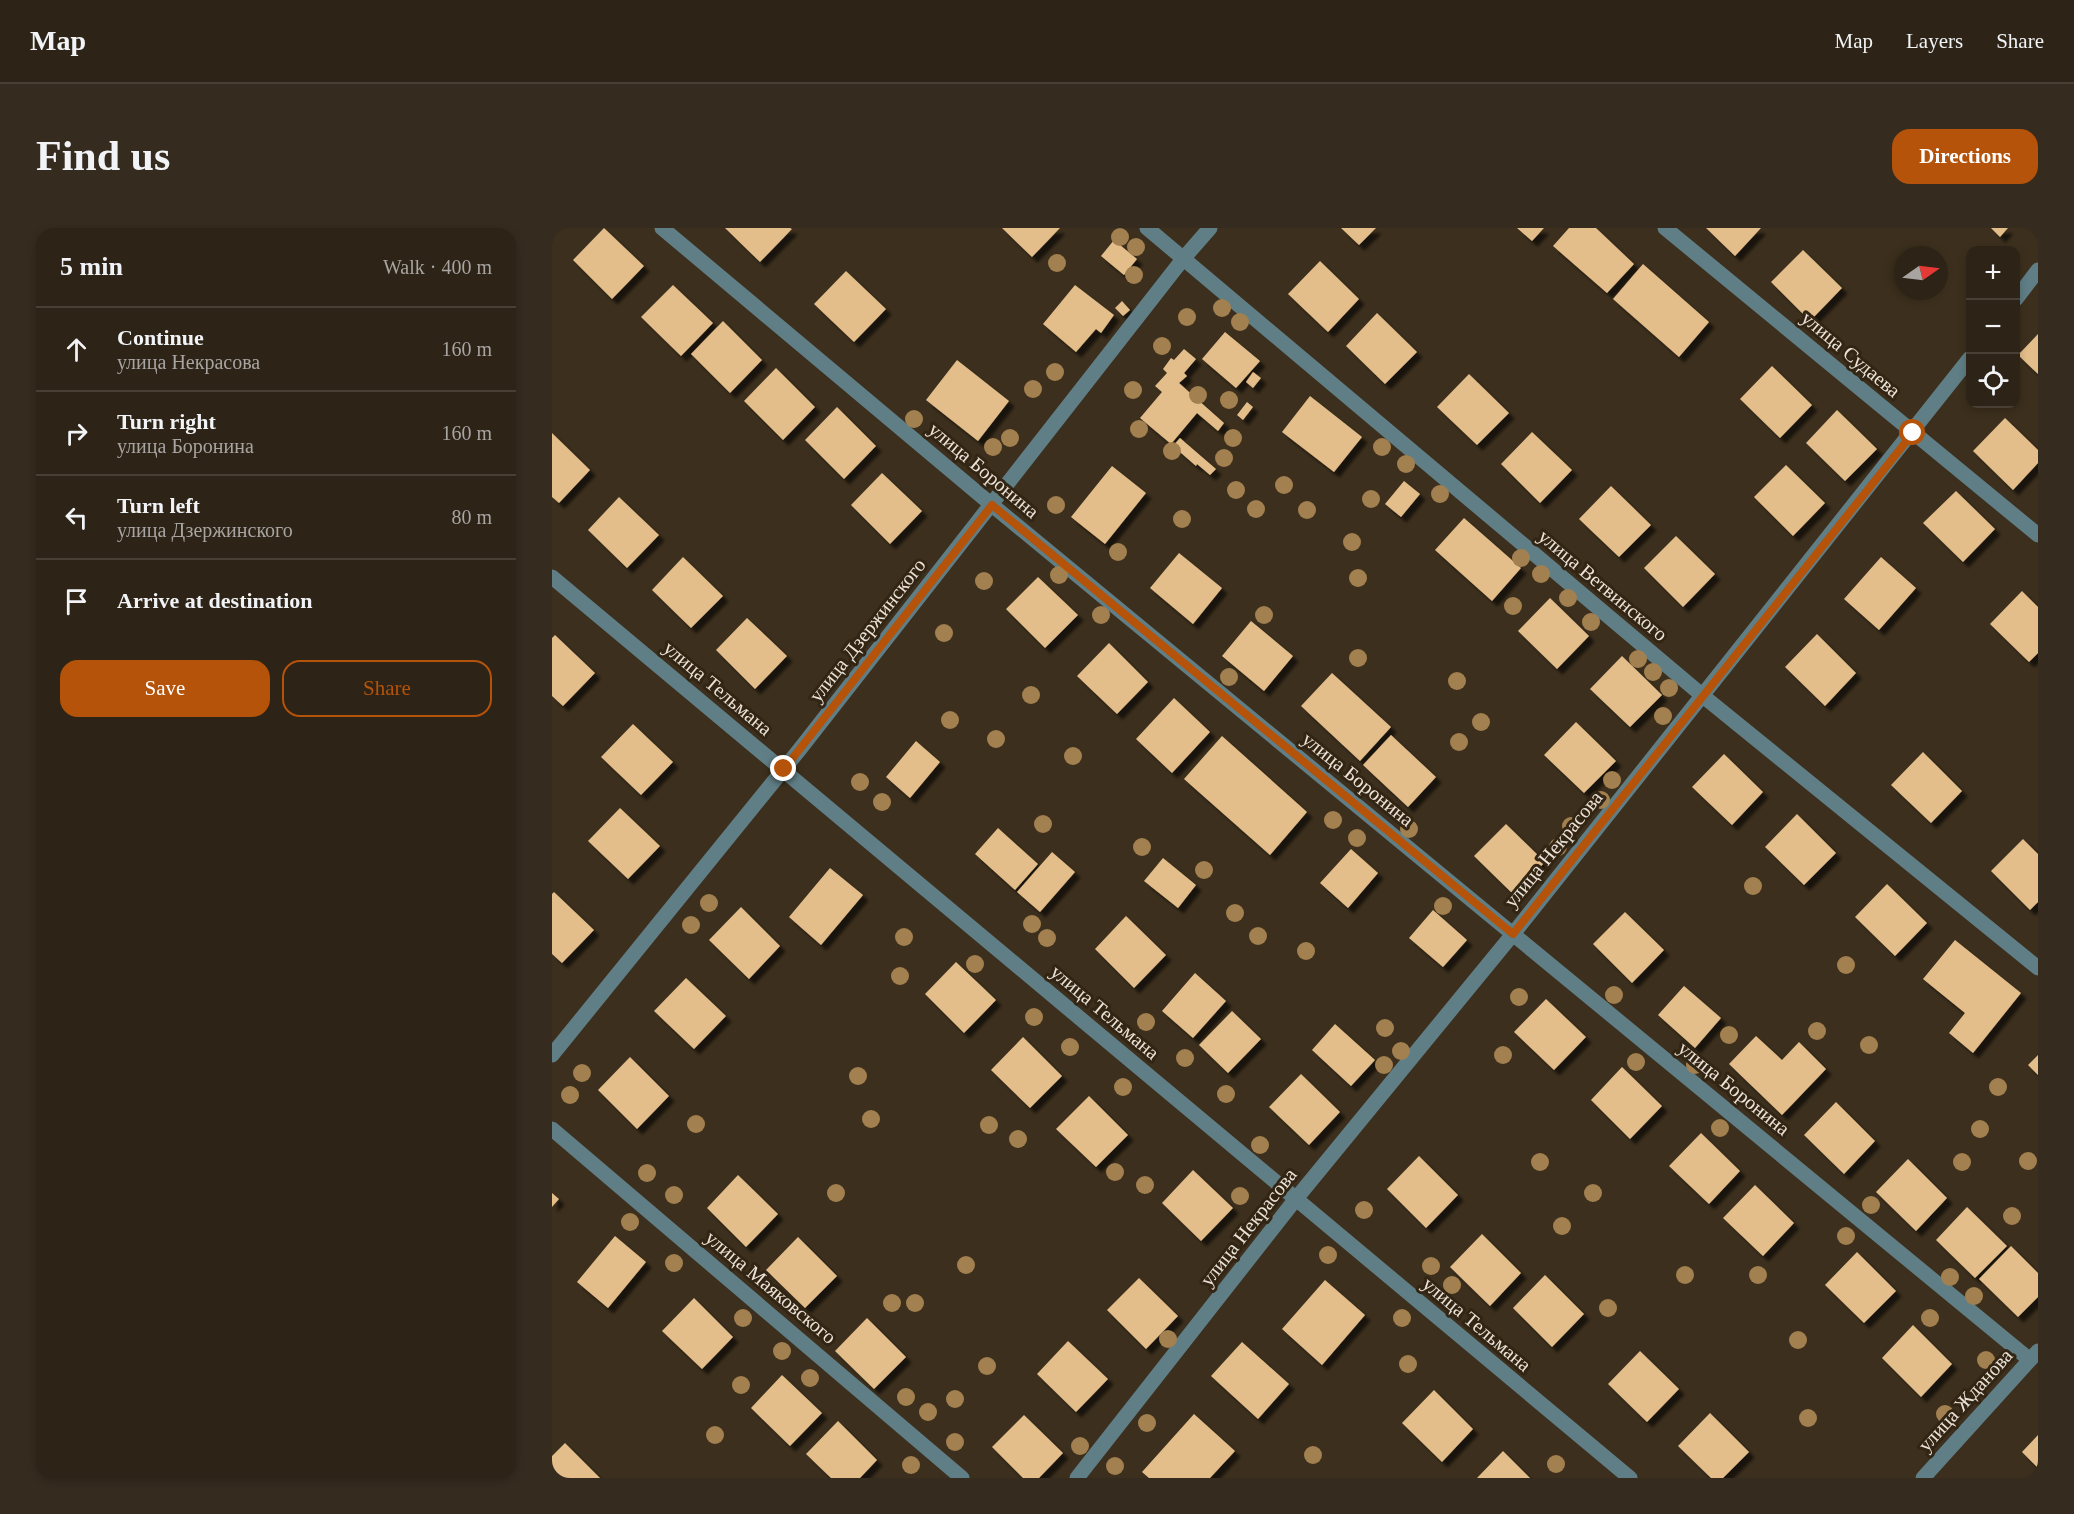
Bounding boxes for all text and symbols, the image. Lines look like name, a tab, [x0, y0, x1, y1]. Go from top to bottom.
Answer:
text: Map	[30, 25, 86, 56]
text: Map	[1835, 29, 1873, 53]
text: Layers	[1906, 29, 1963, 53]
text: Share	[1996, 29, 2044, 53]
button: Directions	[1892, 129, 2038, 184]
text: Find us	[36, 133, 170, 179]
north arrow	[1894, 246, 1948, 300]
map controls	[1966, 246, 2020, 408]
button: +	[1966, 246, 2020, 300]
text: 5 min	[60, 252, 123, 281]
text: Walk · 400 m	[383, 256, 492, 278]
button: −	[1966, 300, 2020, 354]
street label: улица Судаева	[1797, 306, 1905, 402]
text: Continue	[117, 325, 204, 350]
icon: ahead	[60, 333, 93, 366]
text: 160 m	[441, 338, 492, 360]
text: улица Некрасова	[117, 351, 260, 373]
button: locate	[1966, 354, 2020, 408]
text: Turn right	[117, 409, 216, 434]
icon: right	[60, 417, 93, 450]
street label: улица Боронина	[924, 418, 1044, 523]
route start	[1899, 419, 1925, 445]
text: 160 m	[441, 422, 492, 444]
text: улица Боронина	[117, 435, 254, 457]
text: Turn left	[117, 493, 200, 518]
icon: left	[60, 501, 93, 534]
text: 80 m	[451, 506, 492, 528]
text: улица Дзержинского	[117, 519, 293, 541]
street label: улица Ветвинского	[1533, 525, 1672, 646]
street label: улица Дзержинского	[804, 554, 931, 707]
icon: arrive	[60, 585, 93, 618]
text: Arrive at destination	[117, 588, 313, 613]
street label: улица Тельмана	[659, 636, 777, 741]
button: Save	[60, 660, 270, 717]
button: Share	[282, 660, 492, 717]
street label: улица Боронина	[1297, 727, 1418, 831]
route end	[770, 755, 796, 781]
street label: улица Некрасова	[1499, 786, 1607, 912]
street label: улица Тельмана	[1046, 960, 1164, 1065]
street label: улица Боронина	[1673, 1036, 1794, 1140]
street label: улица Некрасова	[1195, 1164, 1302, 1291]
street label: улица Маяковского	[701, 1226, 841, 1349]
street label: улица Тельмана	[1418, 1272, 1536, 1377]
street label: улица Жданова	[1913, 1344, 2018, 1456]

